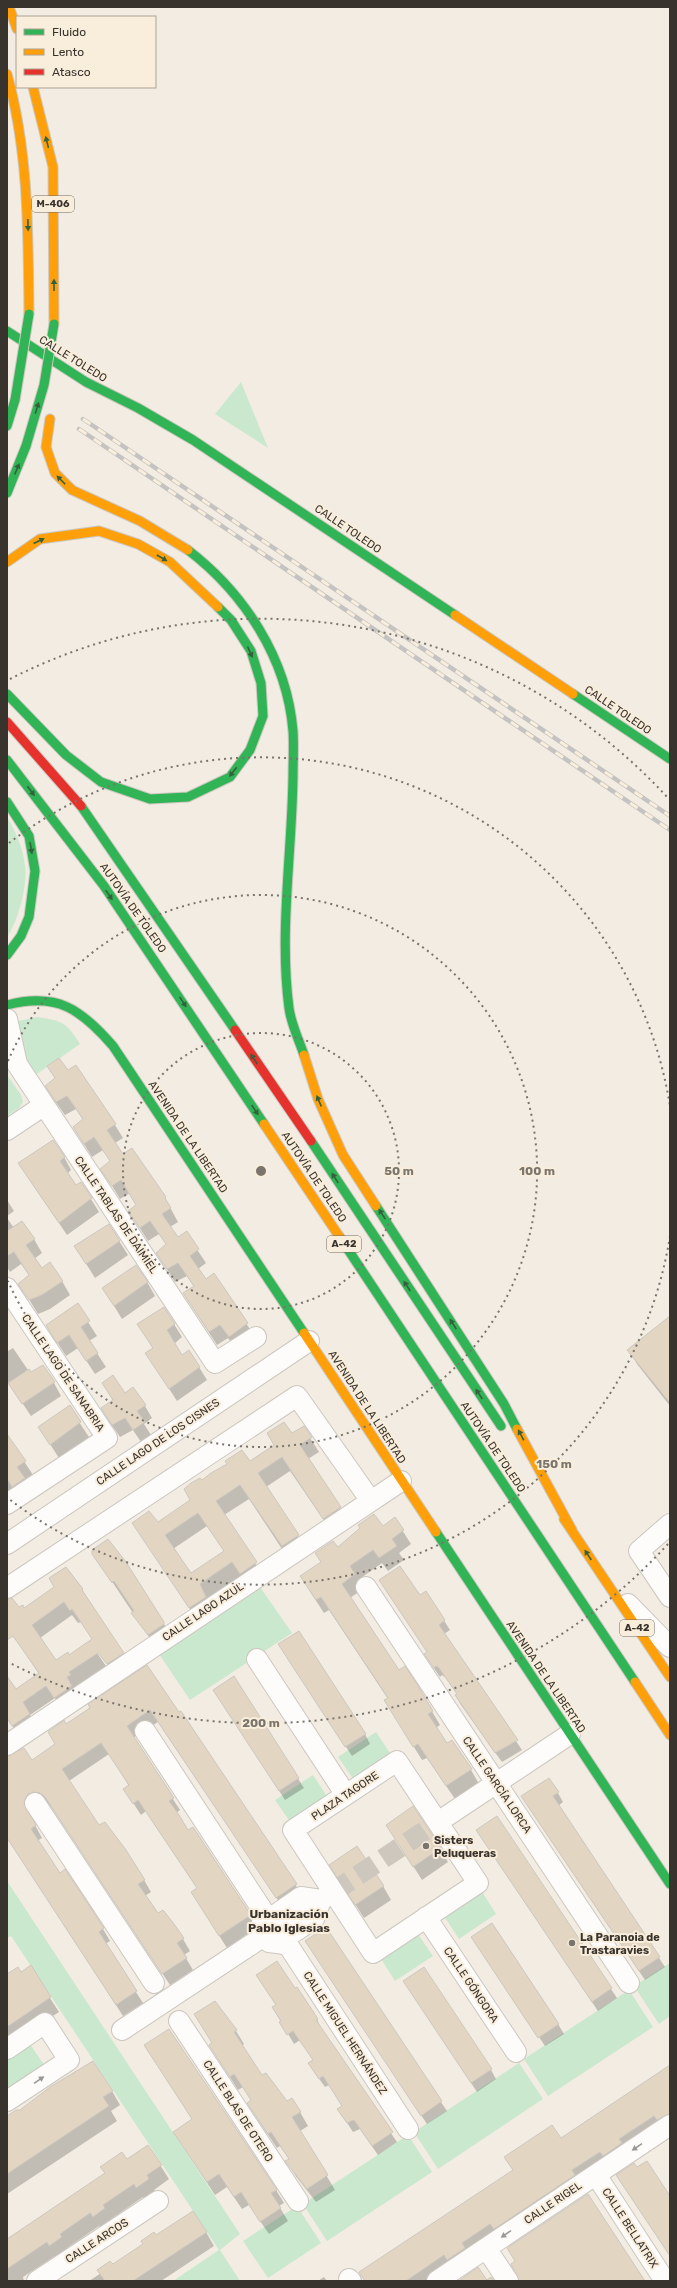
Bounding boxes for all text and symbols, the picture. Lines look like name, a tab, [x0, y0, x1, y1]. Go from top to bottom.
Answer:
legend	[16, 16, 156, 88]
text: Fluido	[52, 25, 86, 39]
text: Lento	[52, 45, 84, 59]
text: Atasco	[52, 65, 91, 79]
one-way arrow	[43, 136, 49, 148]
road number: M-406	[32, 196, 74, 212]
one-way arrow	[25, 219, 31, 232]
one-way arrow	[51, 278, 57, 291]
street label: CALLE TOLEDO	[37, 333, 109, 385]
one-way arrow	[34, 402, 40, 414]
one-way arrow	[14, 463, 20, 475]
one-way arrow	[56, 475, 66, 485]
street label: CALLE TOLEDO	[312, 502, 384, 556]
one-way arrow	[34, 538, 45, 544]
one-way arrow	[156, 554, 168, 561]
one-way arrow	[247, 646, 253, 657]
street label: CALLE TOLEDO	[582, 683, 654, 737]
one-way arrow	[229, 767, 238, 778]
one-way arrow	[26, 786, 35, 797]
one-way arrow	[28, 842, 34, 854]
street label: AUTOVÍA DE TOLEDO	[97, 861, 169, 955]
one-way arrow	[105, 889, 113, 900]
one-way arrow	[179, 997, 187, 1007]
one-way arrow	[250, 1054, 258, 1064]
street label: AVENIDA DE LA LIBERTAD	[146, 1079, 230, 1195]
one-way arrow	[316, 1095, 322, 1107]
one-way arrow	[251, 1105, 259, 1115]
street label: AUTOVÍA DE TOLEDO	[279, 1129, 349, 1225]
street label: CALLE TABLAS DE DAIMIEL	[72, 1154, 160, 1276]
centre of rings	[254, 1164, 268, 1178]
text: 50 m	[384, 1164, 414, 1178]
text: 100 m	[519, 1164, 555, 1178]
one-way arrow	[332, 1172, 339, 1184]
one-way arrow	[379, 1209, 386, 1220]
road number: A-42	[327, 1236, 361, 1252]
one-way arrow	[403, 1281, 411, 1291]
street label: CALLE LAGO DE SANABRIA	[19, 1312, 107, 1435]
one-way arrow	[449, 1319, 457, 1329]
street label: AVENIDA DE LA LIBERTAD	[326, 1348, 408, 1466]
one-way arrow	[475, 1389, 483, 1399]
street label: CALLE LAGO DE LOS CISNES	[94, 1396, 222, 1488]
street label: AUTOVÍA DE TOLEDO	[458, 1399, 528, 1495]
one-way arrow	[517, 1429, 524, 1440]
text: 150 m	[536, 1457, 572, 1471]
one-way arrow	[585, 1549, 592, 1561]
street label: CALLE LAGO AZUL	[160, 1580, 246, 1644]
street label: AVENIDA DE LA LIBERTAD	[504, 1619, 588, 1735]
road number: A-42	[620, 1620, 654, 1636]
text: 200 m	[242, 1716, 280, 1730]
street label: CALLE GARCÍA LORCA	[460, 1734, 535, 1836]
street label: PLAZA TAGORE	[309, 1769, 381, 1823]
place label: Sisters Peluqueras	[434, 1834, 496, 1860]
marker: Sisters Peluqueras	[421, 1841, 431, 1851]
district label: Urbanización Pablo Iglesias	[248, 1907, 330, 1935]
place label: La Paranoia de Trastaravies	[580, 1931, 660, 1957]
marker: La Paranoia de Trastaravies	[567, 1938, 577, 1948]
street label: CALLE GÓNGORA	[441, 1945, 501, 2026]
street label: CALLE MIGUEL HERNÁNDEZ	[300, 1969, 390, 2097]
street label: CALLE BLAS DE OTERO	[200, 2058, 276, 2164]
one-way arrow	[34, 2076, 45, 2083]
one-way arrow	[632, 2143, 643, 2151]
street label: CALLE RIGEL	[522, 2179, 584, 2227]
street label: CALLE BELLATRIX	[599, 2186, 661, 2271]
street label: CALLE ARCOS	[63, 2216, 131, 2266]
one-way arrow	[500, 2231, 512, 2238]

